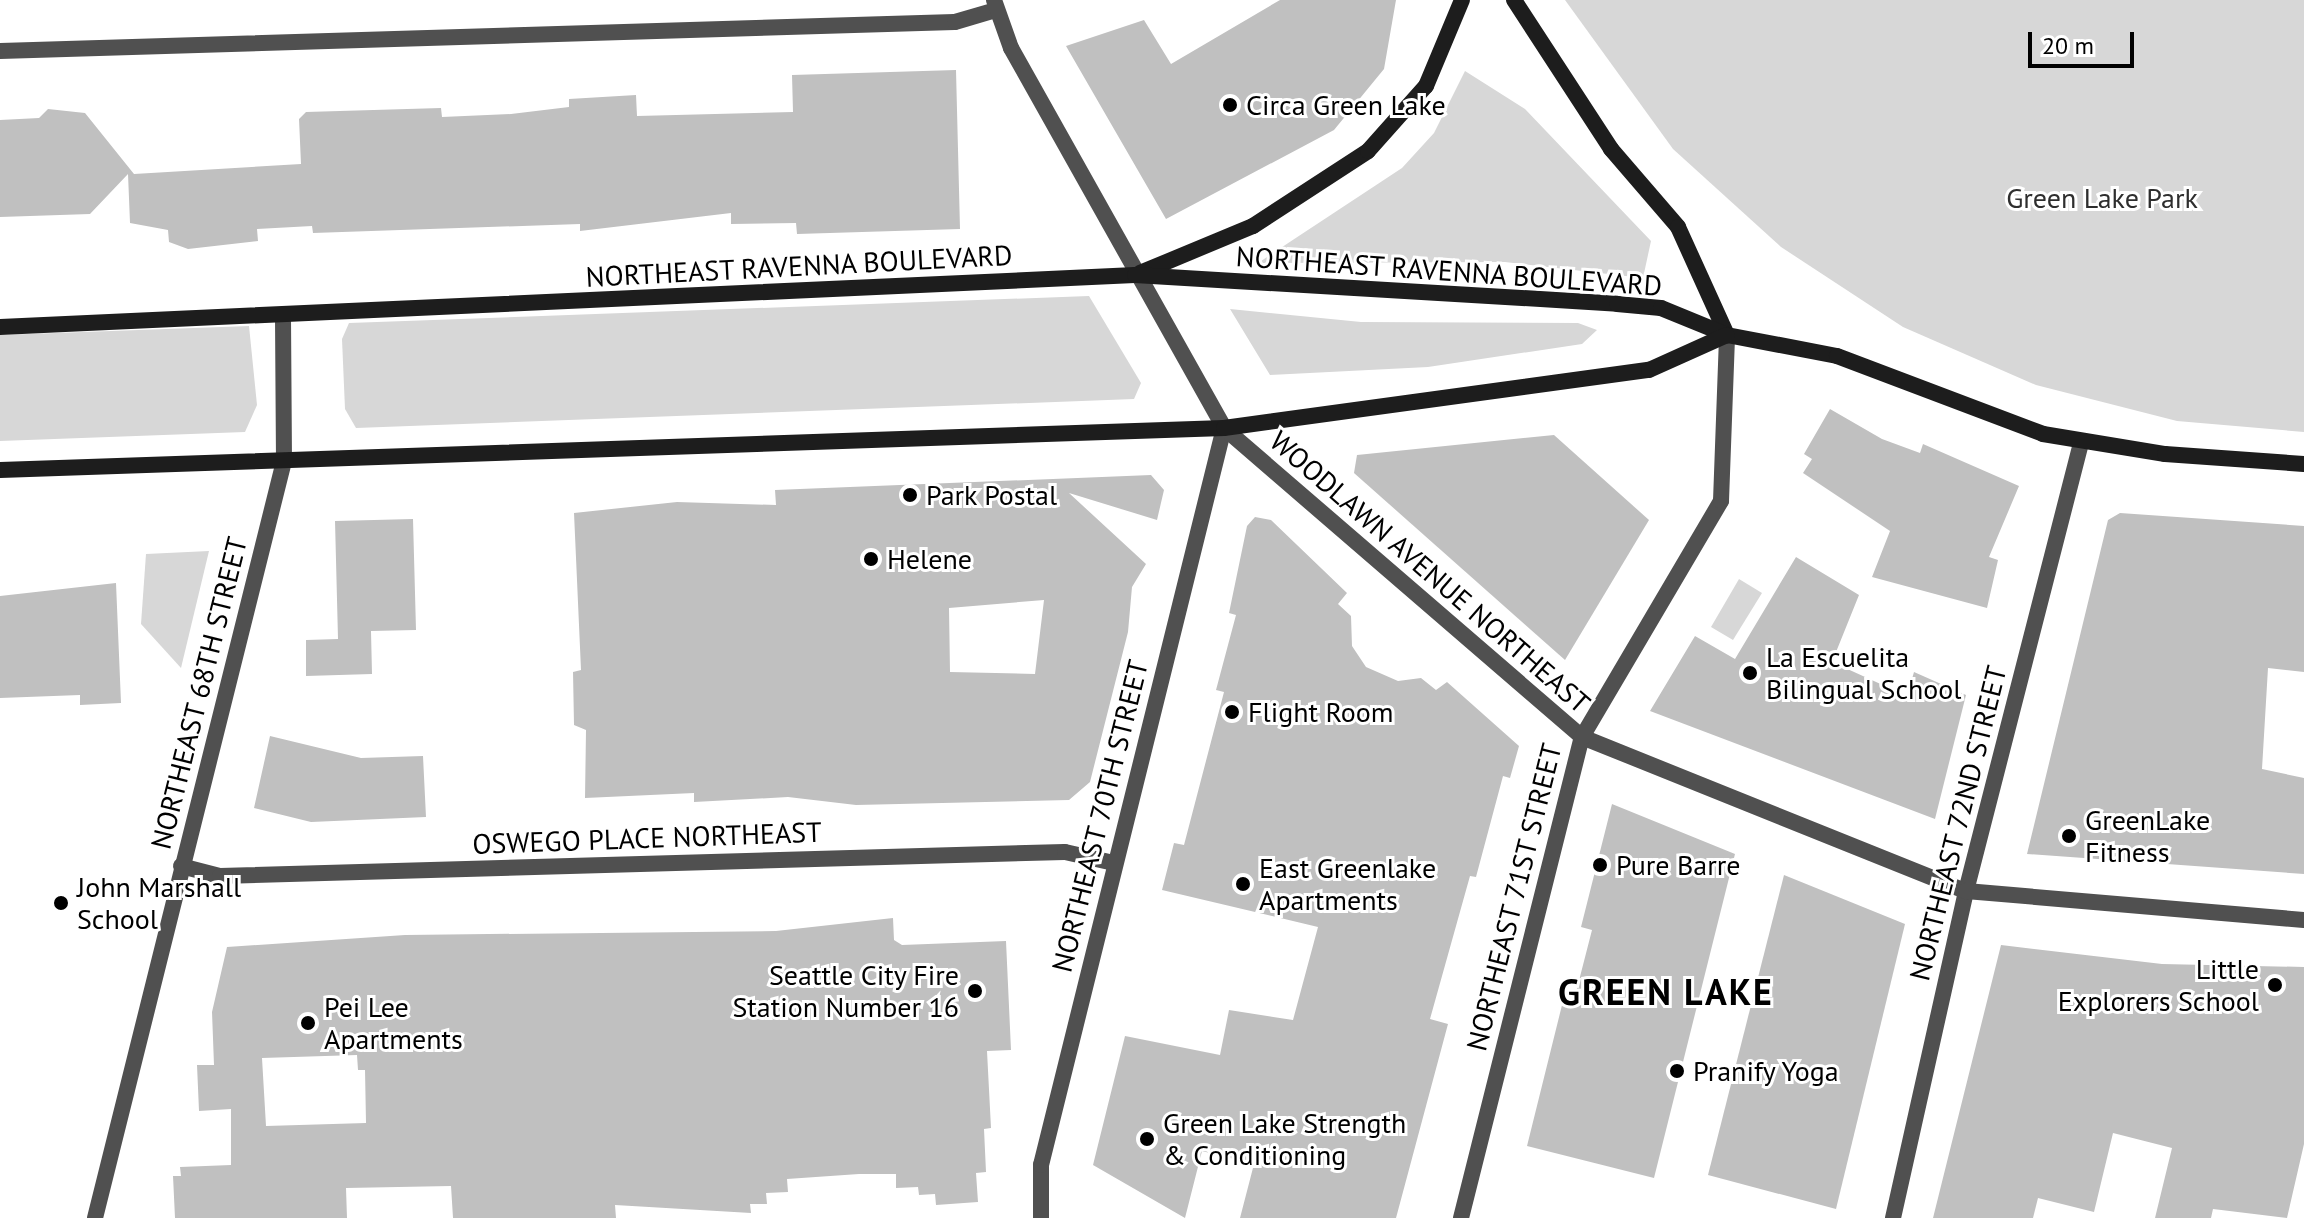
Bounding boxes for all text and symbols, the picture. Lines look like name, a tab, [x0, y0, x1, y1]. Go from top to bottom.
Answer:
scale bar	[2032, 16, 2138, 66]
text: 20 m	[2042, 30, 2094, 61]
place label: Circa Green Lake	[1246, 88, 1446, 122]
marker: Circa Green Lake	[1221, 96, 1239, 114]
park label: Green Lake Park	[2006, 181, 2198, 215]
street label: NORTHEAST RAVENNA BOULEVARD	[584, 238, 1014, 294]
street label: NORTHEAST RAVENNA BOULEVARD	[1234, 239, 1664, 303]
street label: WOODLAWN AVENUE NORTHEAST	[1263, 424, 1597, 720]
place label: Park Postal	[926, 478, 1058, 512]
marker: Park Postal	[901, 486, 919, 504]
street label: NORTHEAST 68TH STREET	[144, 533, 254, 853]
place label: Helene	[887, 542, 972, 576]
marker: Helene	[862, 550, 880, 568]
place label: La Escuelita Bilingual School	[1766, 640, 1962, 706]
street label: NORTHEAST 70TH STREET	[1045, 656, 1155, 976]
street label: NORTHEAST 72ND STREET	[1902, 662, 2014, 984]
marker: La Escuelita Bilingual School	[1741, 664, 1759, 682]
place label: Flight Room	[1248, 695, 1394, 729]
marker: Flight Room	[1223, 703, 1241, 721]
street label: NORTHEAST 71ST STREET	[1459, 739, 1569, 1055]
place label: GreenLake Fitness	[2085, 803, 2210, 869]
street label: OSWEGO PLACE NORTHEAST	[472, 815, 822, 861]
marker: GreenLake Fitness	[2060, 827, 2078, 845]
place label: Pure Barre	[1616, 848, 1740, 882]
place label: East Greenlake Apartments	[1259, 851, 1436, 917]
marker: Pure Barre	[1591, 856, 1609, 874]
place label: John Marshall School	[77, 870, 241, 936]
marker: East Greenlake Apartments	[1234, 875, 1252, 893]
marker: John Marshall School	[52, 894, 70, 912]
place label: Little Explorers School	[2058, 952, 2259, 1018]
place label: Seattle City Fire Station Number 16	[732, 958, 959, 1024]
district label: GREEN LAKE	[1558, 970, 1774, 1014]
marker: Little Explorers School	[2266, 976, 2284, 994]
marker: Seattle City Fire Station Number 16	[966, 982, 984, 1000]
place label: Pei Lee Apartments	[324, 990, 463, 1056]
marker: Pei Lee Apartments	[299, 1014, 317, 1032]
place label: Pranify Yoga	[1693, 1054, 1841, 1088]
marker: Pranify Yoga	[1668, 1062, 1686, 1080]
place label: Green Lake Strength & Conditioning	[1163, 1106, 1406, 1172]
marker: Green Lake Strength & Conditioning	[1138, 1130, 1156, 1148]

